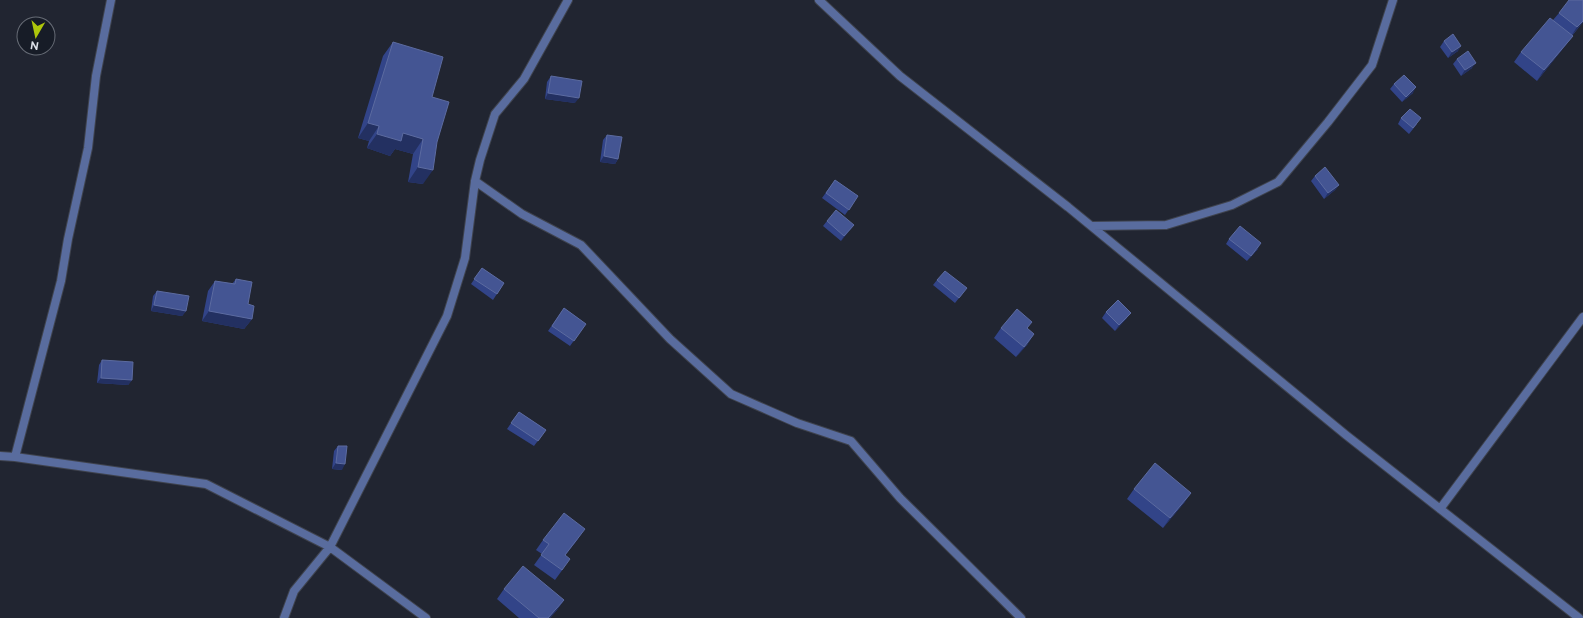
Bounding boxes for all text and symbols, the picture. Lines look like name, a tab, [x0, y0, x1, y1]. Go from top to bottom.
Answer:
north arrow	[16, 16, 56, 56]
text: N	[29, 38, 40, 52]

